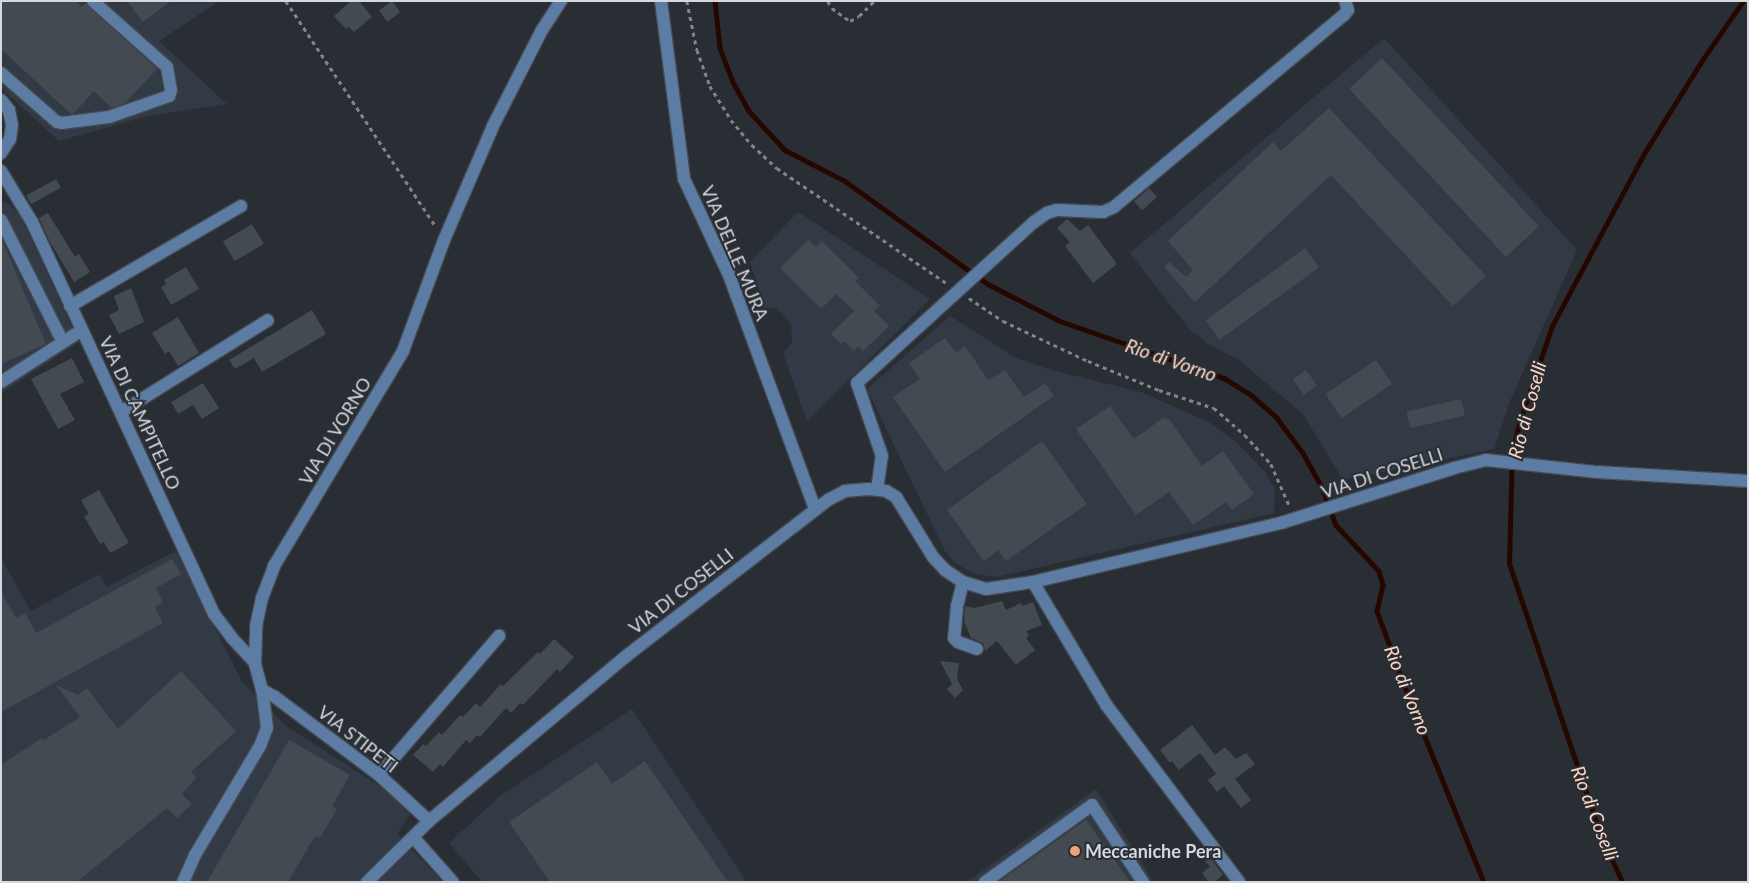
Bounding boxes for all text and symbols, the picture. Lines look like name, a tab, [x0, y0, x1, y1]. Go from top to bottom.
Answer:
street label: VIA DELLE MURA	[697, 182, 773, 324]
street label: VIA DI CAMPITELLO	[95, 333, 185, 493]
water label: Rio di Vorno	[1122, 334, 1220, 386]
water label: Rio di Coselli	[1503, 359, 1551, 461]
street label: VIA DI VORNO	[294, 373, 376, 489]
street label: VIA DI COSELLI	[1318, 443, 1446, 503]
street label: VIA DI COSELLI	[624, 543, 738, 639]
water label: Rio di Vorno	[1380, 641, 1436, 739]
street label: VIA STIPETI	[313, 701, 403, 777]
water label: Rio di Coselli	[1567, 762, 1623, 864]
place label: Meccaniche Pera	[1085, 840, 1221, 862]
marker: Meccaniche Pera	[1069, 845, 1081, 857]

